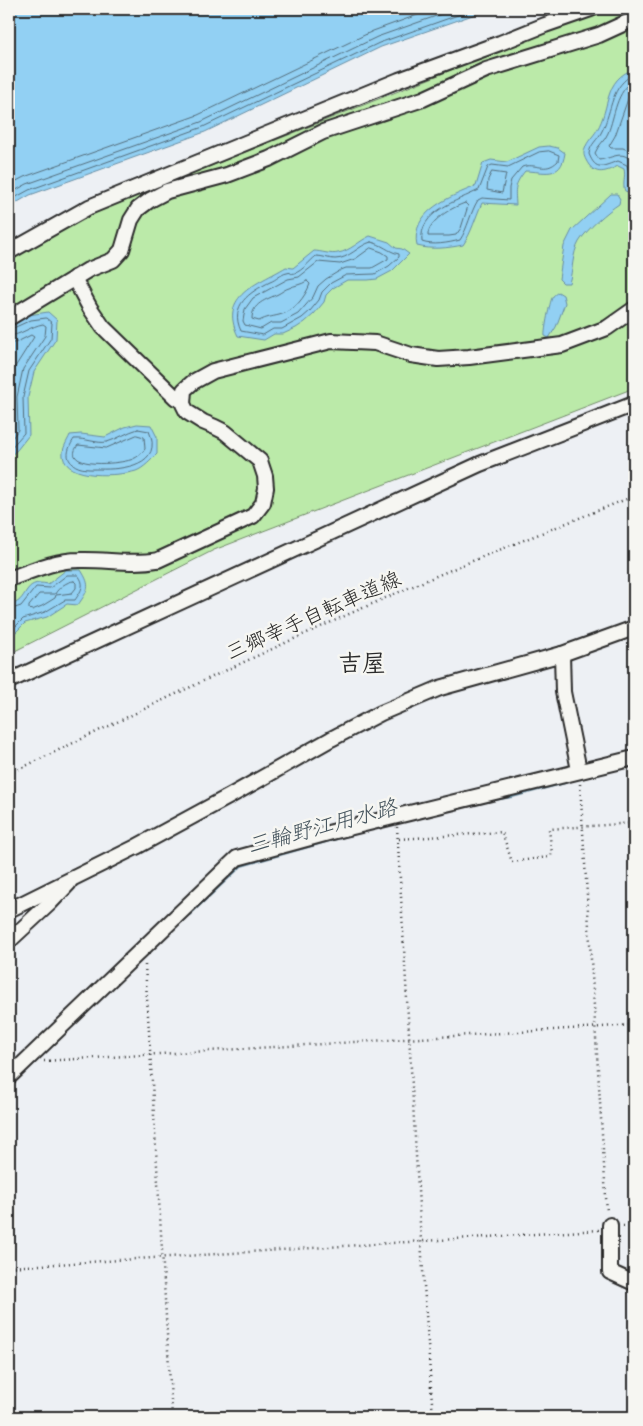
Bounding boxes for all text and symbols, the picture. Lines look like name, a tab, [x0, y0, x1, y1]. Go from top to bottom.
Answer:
street label: 三郷幸手自転車道線	[222, 565, 404, 665]
district label: 吉屋	[338, 648, 386, 677]
water label: 三輪野江用水路	[244, 793, 402, 859]

